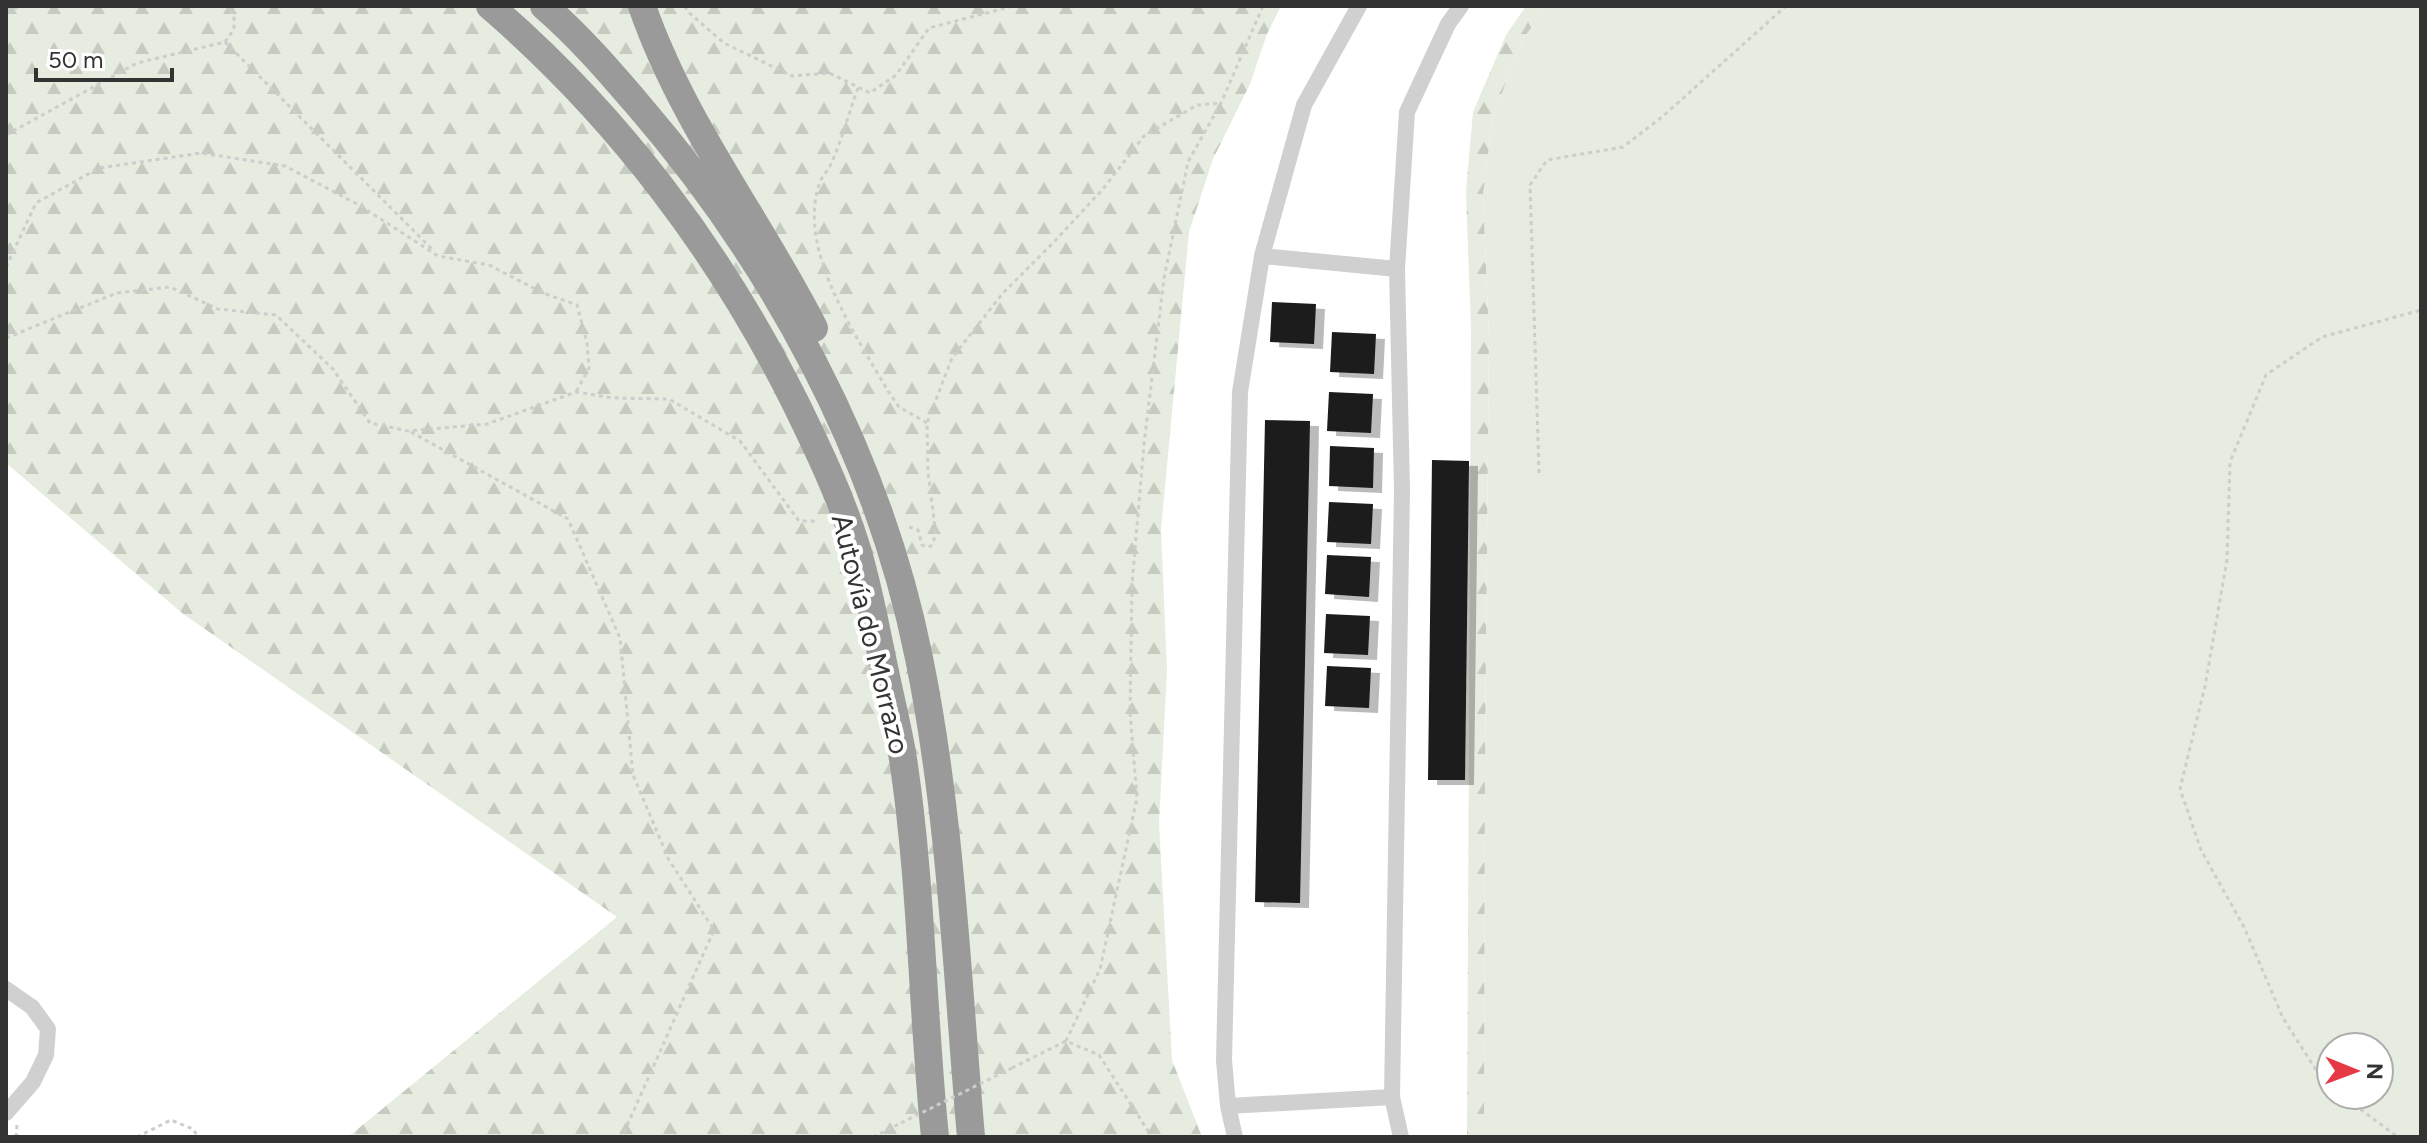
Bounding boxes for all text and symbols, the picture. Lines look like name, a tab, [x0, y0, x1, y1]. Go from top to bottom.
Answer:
scale bar	[36, 32, 172, 82]
text: 50 m	[48, 45, 104, 74]
street label: Autovía do Morrazo	[825, 511, 917, 757]
north arrow	[2315, 1031, 2395, 1111]
text: N	[2361, 1063, 2388, 1080]

